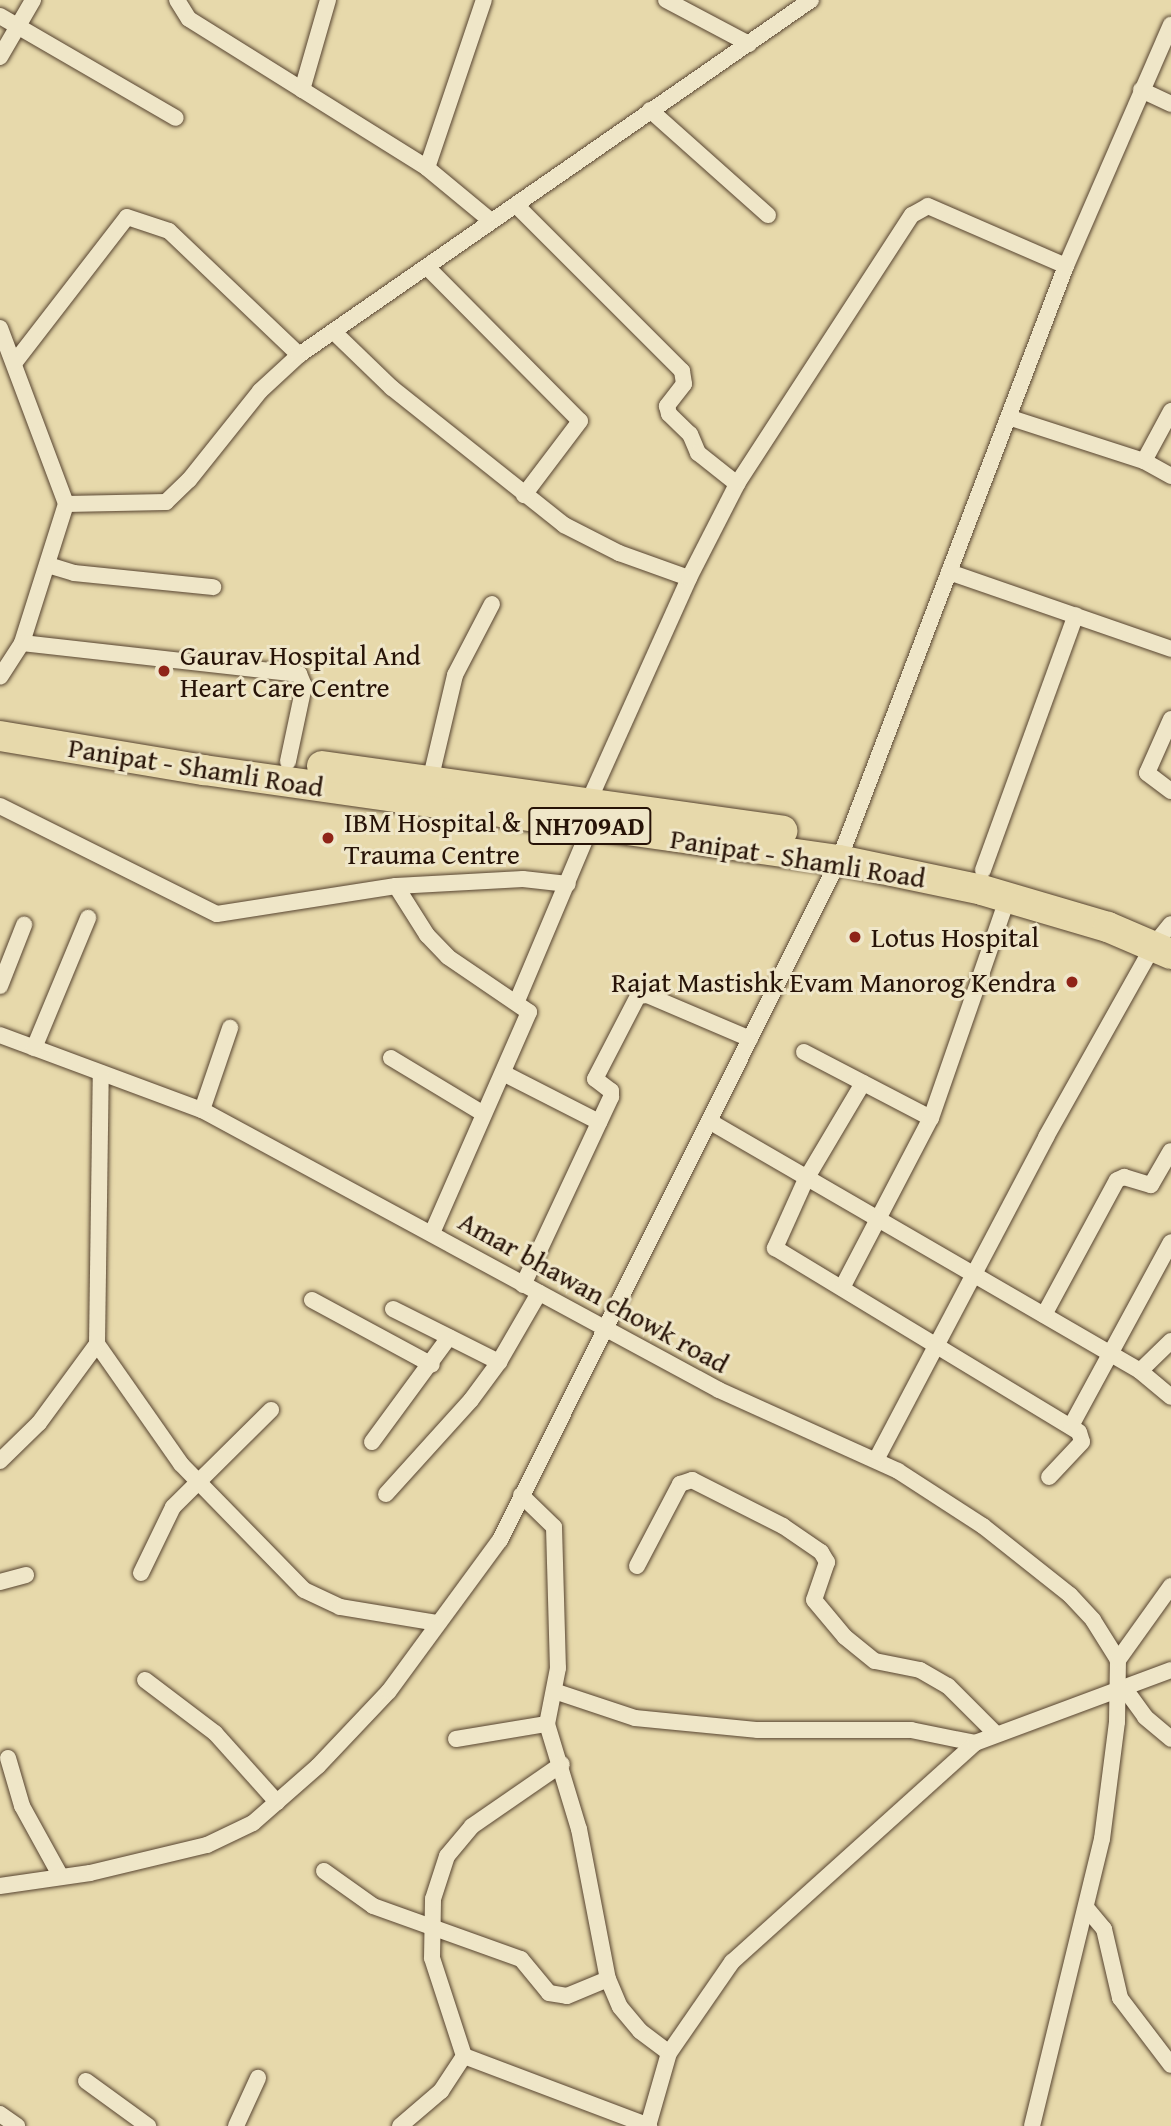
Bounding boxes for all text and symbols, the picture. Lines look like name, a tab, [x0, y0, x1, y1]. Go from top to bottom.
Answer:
place label: Gaurav Hospital And Heart Care Centre	[180, 638, 421, 704]
marker: Gaurav Hospital And Heart Care Centre	[154, 661, 174, 681]
street label: Panipat - Shamli Road	[66, 730, 326, 804]
road number: NH709AD	[527, 804, 653, 848]
place label: IBM Hospital & Trauma Centre	[344, 805, 521, 871]
street label: Panipat - Shamli Road	[668, 821, 928, 895]
marker: IBM Hospital & Trauma Centre	[318, 828, 338, 848]
place label: Lotus Hospital	[871, 920, 1039, 954]
marker: Lotus Hospital	[845, 927, 865, 947]
place label: Rajat Mastishk Evam Manorog Kendra	[611, 965, 1056, 999]
marker: Rajat Mastishk Evam Manorog Kendra	[1062, 972, 1082, 992]
street label: Amar bhawan chowk road	[453, 1204, 735, 1380]

